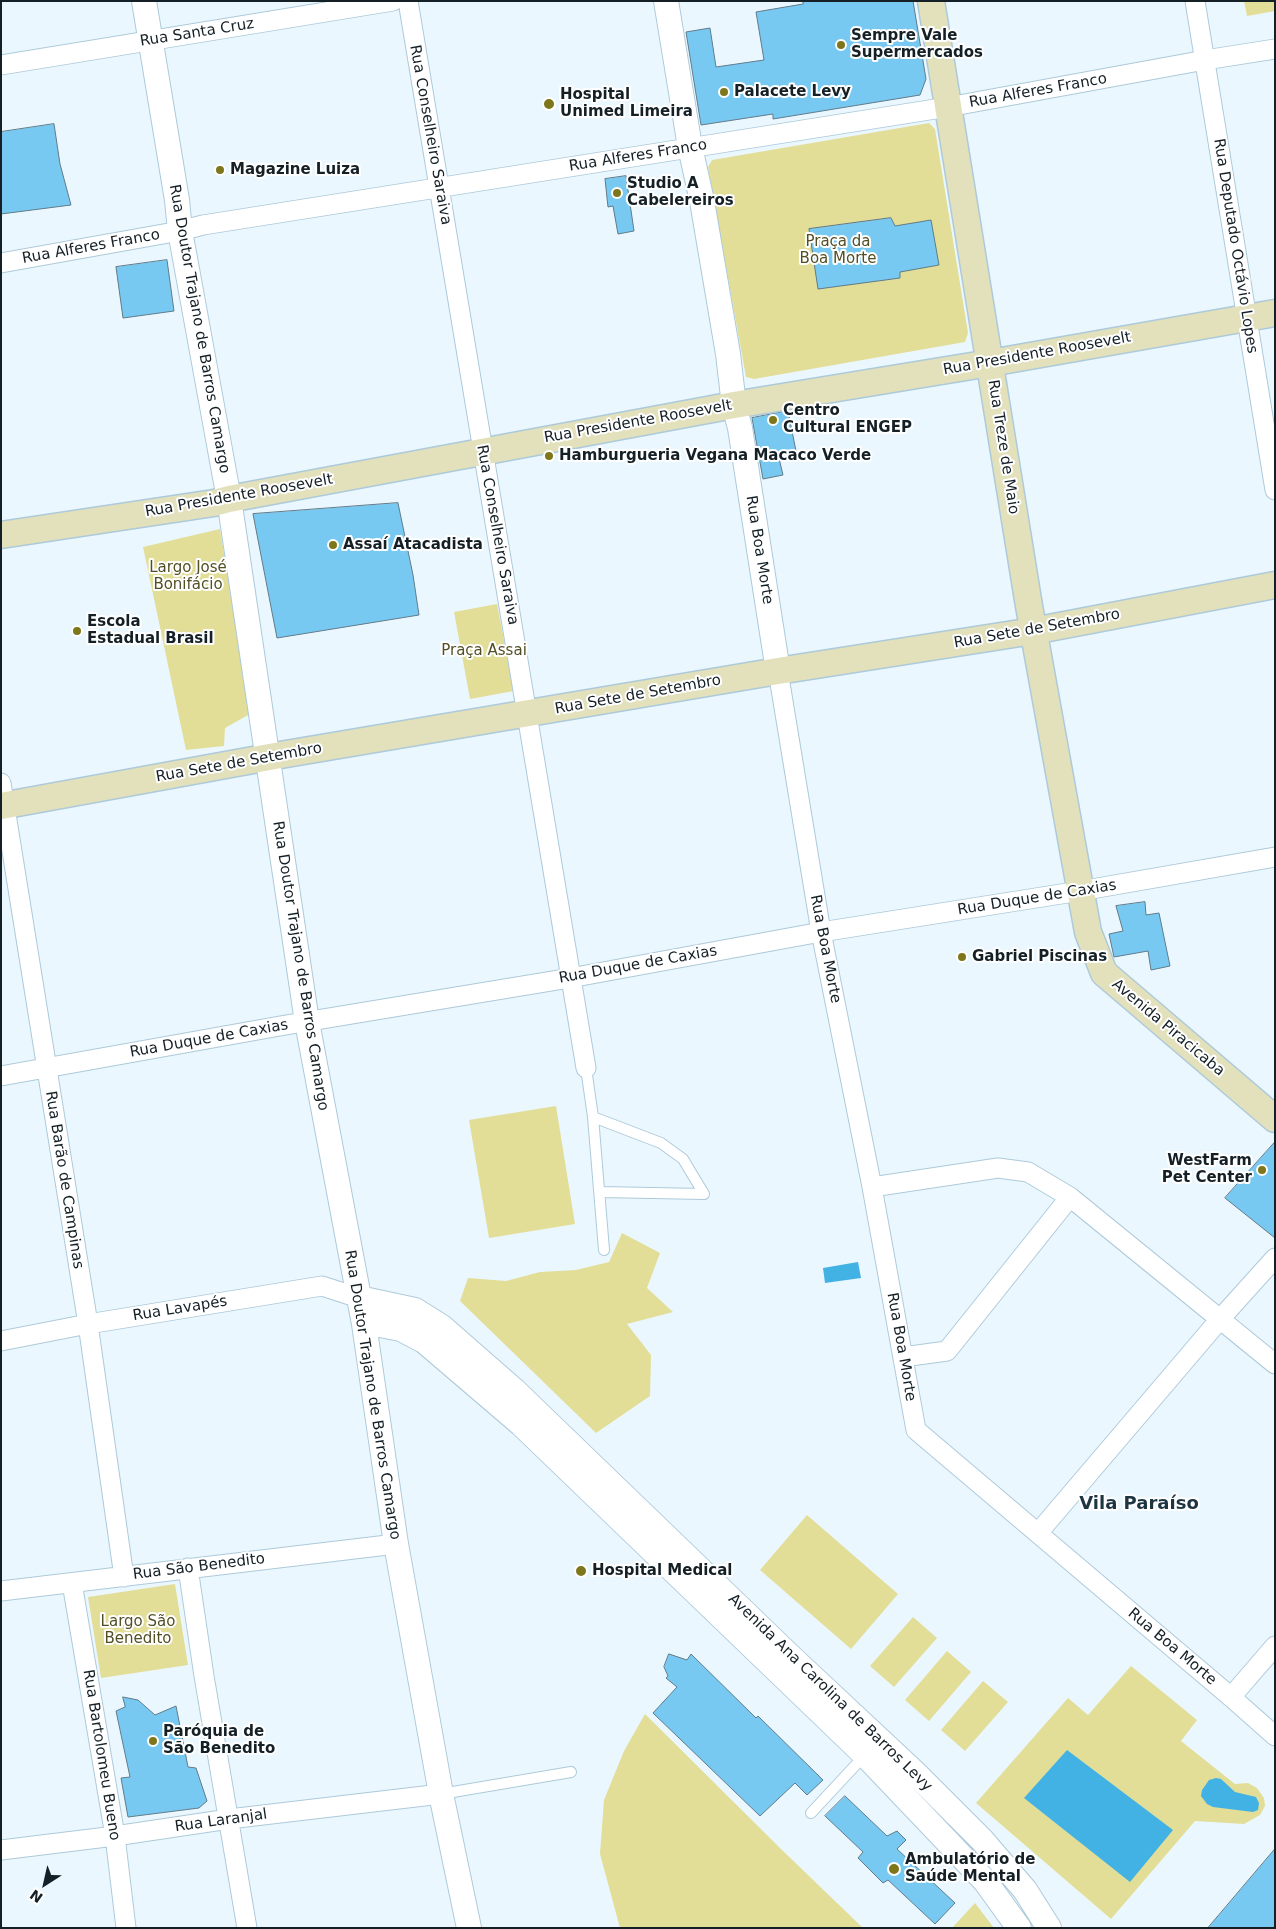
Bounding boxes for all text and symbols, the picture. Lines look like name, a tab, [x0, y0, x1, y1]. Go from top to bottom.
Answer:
street label: Rua Santa Cruz	[139, 15, 255, 51]
place label: Sempre Vale Supermercados	[851, 27, 983, 62]
marker: Sempre Vale Supermercados	[835, 39, 847, 51]
street label: Rua Conselheiro Saraiva	[405, 44, 455, 226]
street label: Rua Alferes Franco	[968, 70, 1108, 112]
place label: Palacete Levy	[734, 83, 851, 101]
place label: Hospital Unimed Limeira	[560, 86, 693, 121]
marker: Palacete Levy	[718, 86, 730, 98]
marker: Hospital Unimed Limeira	[542, 97, 556, 111]
street label: Rua Alferes Franco	[568, 136, 708, 176]
street label: Rua Deputado Octávio Lopes	[1209, 137, 1261, 355]
place label: Magazine Luiza	[230, 161, 360, 179]
marker: Magazine Luiza	[214, 164, 226, 176]
place label: Studio A Cabelereiros	[627, 175, 734, 210]
street label: Rua Doutor Trajano de Barros Camargo	[165, 183, 233, 475]
marker: Studio A Cabelereiros	[611, 187, 623, 199]
street label: Rua Alferes Franco	[21, 226, 161, 268]
park label: Praça da Boa Morte	[800, 233, 876, 268]
street label: Rua Presidente Roosevelt	[942, 329, 1132, 379]
street label: Rua Treze de Maio	[983, 378, 1023, 516]
street label: Rua Presidente Roosevelt	[543, 397, 733, 447]
place label: Centro Cultural ENGEP	[783, 402, 912, 437]
marker: Centro Cultural ENGEP	[767, 414, 779, 426]
street label: Rua Conselheiro Saraiva	[472, 444, 522, 626]
place label: Hamburgueria Vegana Macaco Verde	[559, 447, 871, 465]
marker: Hamburgueria Vegana Macaco Verde	[543, 450, 555, 462]
street label: Rua Presidente Roosevelt	[144, 471, 334, 521]
street label: Rua Boa Morte	[742, 494, 776, 606]
place label: Assaí Atacadista	[343, 536, 483, 554]
marker: Assaí Atacadista	[327, 539, 339, 551]
park label: Largo José Bonifácio	[149, 559, 227, 594]
street label: Rua Sete de Setembro	[953, 606, 1121, 652]
place label: Escola Estadual Brasil	[87, 613, 214, 648]
marker: Escola Estadual Brasil	[71, 625, 83, 637]
park label: Praça Assai	[441, 642, 527, 660]
street label: Rua Sete de Setembro	[554, 672, 722, 718]
street label: Rua Sete de Setembro	[155, 740, 323, 786]
street label: Rua Doutor Trajano de Barros Camargo	[268, 820, 332, 1112]
street label: Rua Duque de Caxias	[956, 877, 1118, 919]
street label: Rua Boa Morte	[806, 893, 844, 1005]
street label: Rua Duque de Caxias	[557, 942, 719, 988]
place label: Gabriel Piscinas	[972, 948, 1107, 966]
marker: Gabriel Piscinas	[956, 951, 968, 963]
street label: Avenida Piracicaba	[1108, 976, 1228, 1080]
street label: Rua Duque de Caxias	[128, 1016, 290, 1062]
street label: Rua Barão de Campinas	[41, 1090, 87, 1270]
place label: WestFarm Pet Center	[1162, 1152, 1252, 1187]
marker: WestFarm Pet Center	[1256, 1164, 1268, 1176]
street label: Rua Doutor Trajano de Barros Camargo	[340, 1249, 404, 1541]
street label: Rua Boa Morte	[883, 1291, 919, 1403]
street label: Rua Lavapés	[131, 1293, 229, 1325]
district label: Vila Paraíso	[1079, 1493, 1199, 1515]
street label: Rua São Benedito	[132, 1550, 266, 1584]
place label: Hospital Medical	[592, 1562, 732, 1580]
marker: Hospital Medical	[574, 1564, 588, 1578]
street label: Avenida Ana Carolina de Barros Levy	[724, 1591, 936, 1795]
street label: Rua Boa Morte	[1124, 1605, 1220, 1689]
park label: Largo São Benedito	[101, 1613, 175, 1648]
street label: Rua Bartolomeu Bueno	[79, 1668, 123, 1842]
place label: Paróquia de São Benedito	[163, 1723, 275, 1758]
marker: Paróquia de São Benedito	[147, 1735, 159, 1747]
street label: Rua Laranjal	[174, 1806, 268, 1836]
place label: Ambulatório de Saúde Mental	[905, 1851, 1035, 1886]
north arrow	[20, 1859, 70, 1909]
marker: Ambulatório de Saúde Mental	[887, 1862, 901, 1876]
text: N	[27, 1886, 46, 1906]

